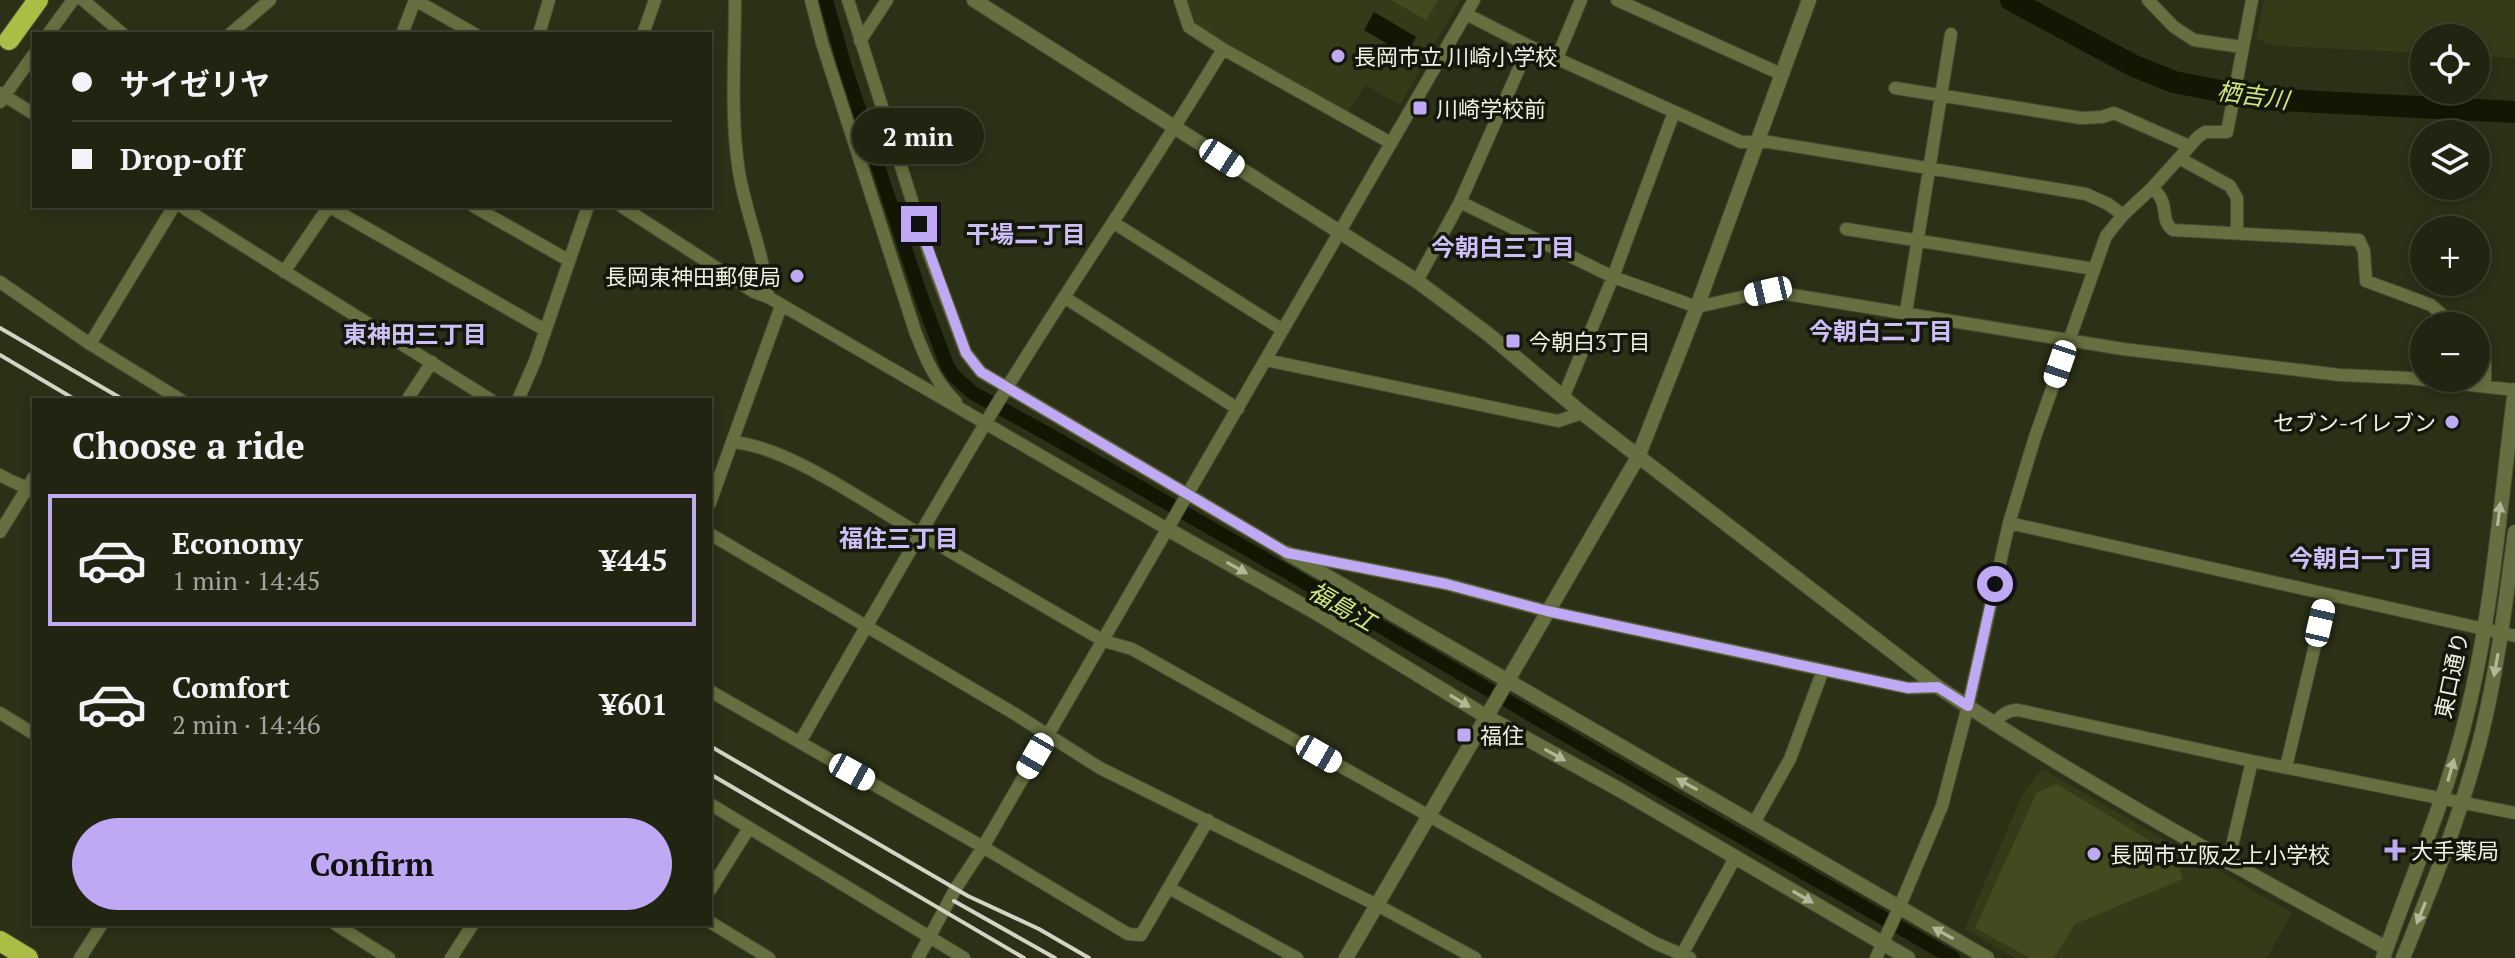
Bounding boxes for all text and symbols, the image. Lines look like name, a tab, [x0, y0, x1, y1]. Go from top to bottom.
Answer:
map controls	[2410, 24, 2490, 392]
button: locate	[2410, 24, 2490, 104]
place label: 長岡市立 川崎小学校	[1354, 42, 1557, 71]
marker: 長岡市立 川崎小学校	[1329, 47, 1347, 65]
text: サイゼリヤ	[120, 64, 270, 104]
water label: 栖吉川	[2215, 74, 2294, 116]
place label: 川崎学校前	[1436, 94, 1546, 123]
marker: 川崎学校前	[1411, 99, 1429, 117]
callout: 2 min	[853, 108, 985, 164]
text: 2 min	[882, 119, 954, 153]
button: layers	[2410, 120, 2490, 200]
car	[1195, 135, 1249, 181]
text: Drop-off	[120, 139, 244, 179]
route end	[901, 206, 937, 242]
button: +	[2410, 216, 2490, 296]
district label: 干場二丁目	[966, 218, 1086, 250]
district label: 今朝白三丁目	[1431, 231, 1575, 263]
place label: 長岡東神田郵便局	[605, 262, 781, 291]
marker: 長岡東神田郵便局	[788, 267, 806, 285]
car	[1742, 274, 1794, 308]
button: −	[2410, 312, 2490, 392]
district label: 今朝白二丁目	[1809, 315, 1953, 347]
district label: 東神田三丁目	[343, 318, 487, 350]
place label: 今朝白3丁目	[1529, 327, 1651, 356]
marker: 今朝白3丁目	[1504, 332, 1522, 350]
car	[2041, 337, 2079, 391]
place label: セブン-イレブン	[2273, 408, 2436, 437]
marker: セブン-イレブン	[2443, 413, 2461, 431]
text: Choose a ride	[72, 422, 305, 469]
one-way arrow	[2492, 501, 2505, 526]
district label: 福住三丁目	[839, 522, 959, 554]
text: Economy	[172, 523, 303, 563]
icon: car	[76, 524, 148, 596]
text: ¥445	[600, 540, 668, 580]
district label: 今朝白一丁目	[2289, 542, 2433, 574]
one-way arrow	[1225, 561, 1248, 575]
text: 1 min · 14:45	[172, 563, 321, 597]
route start	[1977, 566, 2013, 602]
water label: 福島江	[1303, 574, 1384, 639]
car	[2303, 597, 2337, 649]
street label: 東口通り	[2428, 629, 2474, 721]
one-way arrow	[2490, 652, 2502, 677]
text: Comfort	[172, 667, 290, 707]
icon: car	[76, 668, 148, 740]
text: ¥601	[600, 684, 668, 724]
one-way arrow	[1449, 693, 1471, 707]
text: 2 min · 14:46	[172, 707, 321, 741]
place label: 福住	[1480, 721, 1524, 750]
marker: 福住	[1455, 726, 1473, 744]
car	[1013, 729, 1057, 783]
car	[1292, 732, 1346, 776]
one-way arrow	[1544, 747, 1566, 761]
car	[825, 750, 879, 794]
one-way arrow	[2446, 757, 2458, 782]
one-way arrow	[1676, 777, 1698, 791]
button: Confirm	[72, 818, 672, 910]
place label: 大手薬局	[2411, 836, 2499, 865]
place label: 長岡市立阪之上小学校	[2110, 840, 2330, 869]
marker: 大手薬局	[2386, 841, 2404, 859]
marker: 長岡市立阪之上小学校	[2085, 845, 2103, 863]
one-way arrow	[1792, 890, 1814, 904]
one-way arrow	[2414, 901, 2427, 925]
one-way arrow	[1932, 926, 1955, 940]

